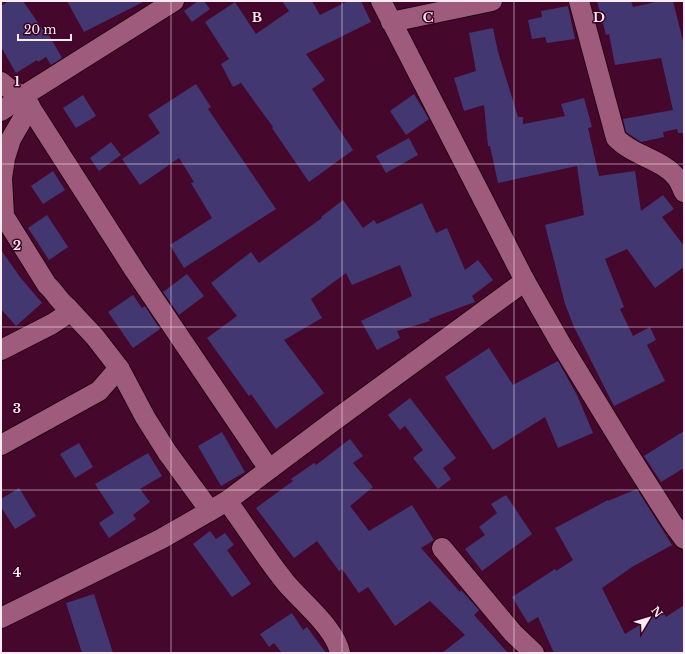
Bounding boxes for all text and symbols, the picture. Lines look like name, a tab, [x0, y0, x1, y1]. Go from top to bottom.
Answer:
text: B	[252, 9, 262, 26]
text: C	[423, 9, 434, 26]
text: D	[593, 9, 605, 26]
scale bar	[18, 16, 71, 42]
text: 20 m	[24, 22, 56, 37]
text: 1	[14, 73, 20, 90]
text: 2	[13, 237, 21, 254]
text: 3	[13, 400, 21, 417]
text: 4	[13, 564, 22, 581]
north arrow	[629, 598, 669, 638]
text: N	[648, 603, 666, 621]

